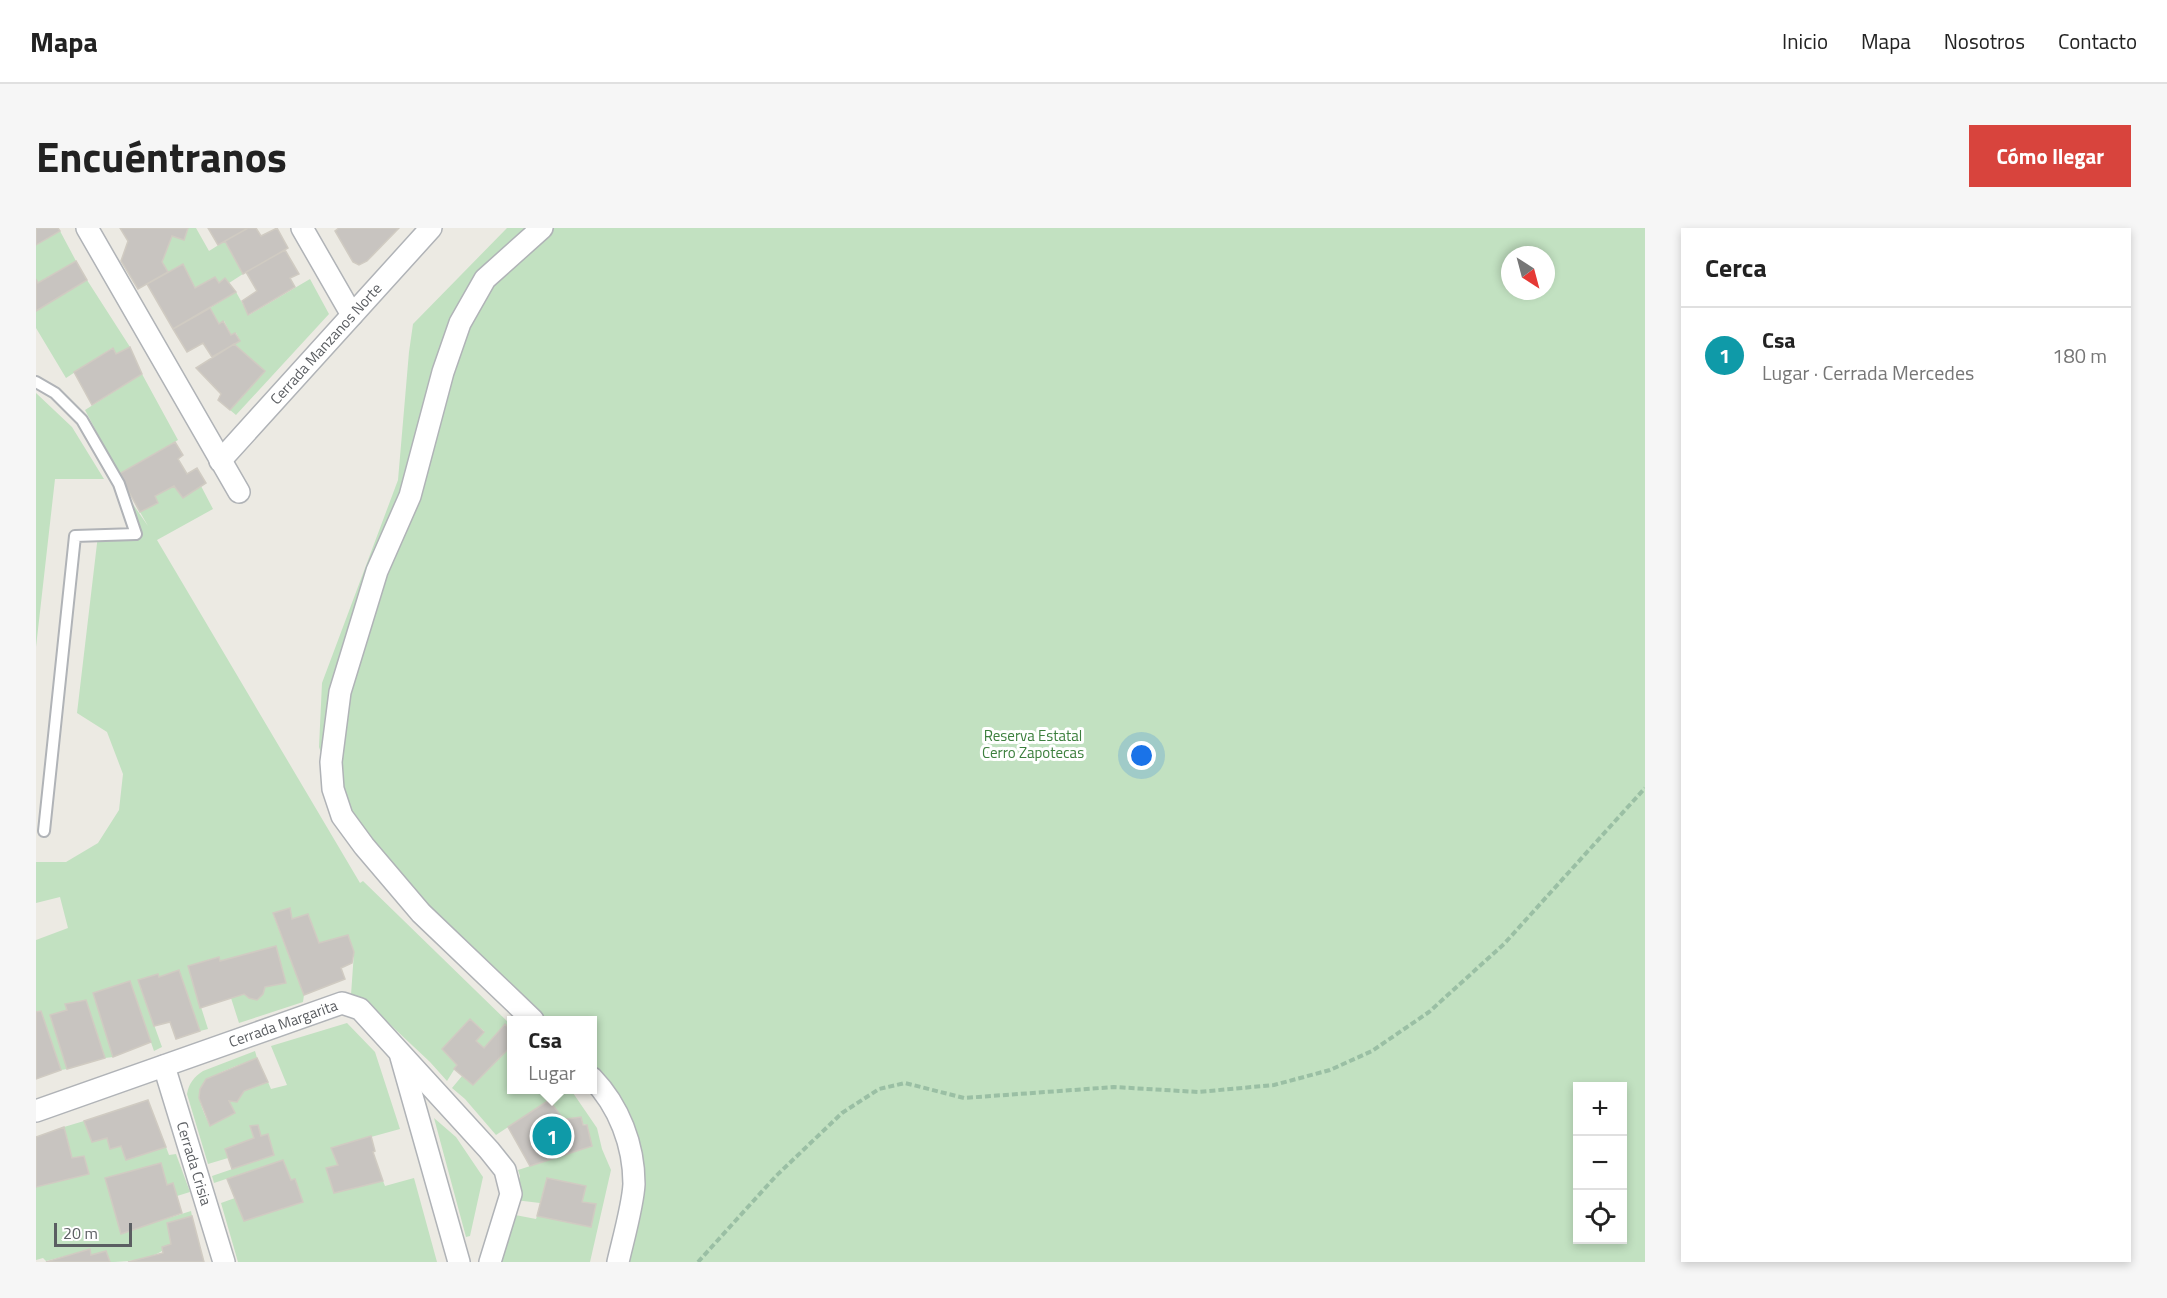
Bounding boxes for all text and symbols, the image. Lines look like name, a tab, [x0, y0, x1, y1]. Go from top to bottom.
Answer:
text: Mapa	[30, 20, 98, 63]
text: Inicio	[1782, 25, 1828, 57]
text: Mapa	[1861, 25, 1911, 57]
text: Nosotros	[1944, 25, 2025, 57]
text: Contacto	[2058, 25, 2137, 57]
text: Encuéntranos	[36, 124, 287, 188]
button: Cómo llegar	[1969, 125, 2131, 187]
north arrow	[1501, 246, 1555, 300]
text: Cerca	[1705, 248, 1767, 287]
street label: Cerrada Manzanos Norte	[264, 278, 387, 410]
text: Csa	[1762, 323, 1796, 357]
text: 1	[1719, 340, 1730, 371]
text: 180 m	[2052, 340, 2107, 371]
text: Lugar · Cerrada Mercedes	[1762, 357, 1974, 388]
park label: Reserva Estatal Cerro Zapotecas	[982, 724, 1084, 764]
your location	[1127, 741, 1156, 770]
street label: Cerrada Margarita	[225, 993, 341, 1053]
popup	[507, 1016, 597, 1094]
text: Csa	[528, 1023, 562, 1057]
text: Lugar	[528, 1057, 576, 1088]
map controls	[1573, 1082, 1627, 1244]
button: +	[1573, 1082, 1627, 1136]
pin: 1	[532, 1114, 572, 1158]
street label: Cerrada Crisia	[171, 1119, 218, 1209]
button: −	[1573, 1136, 1627, 1190]
button: locate	[1573, 1190, 1627, 1244]
scale bar	[54, 1220, 132, 1248]
text: 20 m	[63, 1221, 98, 1245]

